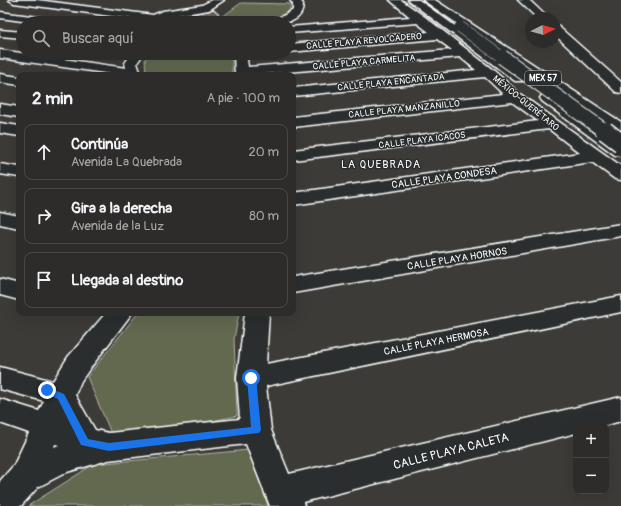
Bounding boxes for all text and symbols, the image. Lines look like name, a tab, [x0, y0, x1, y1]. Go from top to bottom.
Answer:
north arrow	[525, 12, 561, 48]
search box	[16, 16, 296, 60]
icon: search	[30, 27, 52, 49]
text: Buscar aquí	[62, 29, 134, 48]
street label: CALLE PLAYA REVOLCADERO	[306, 31, 422, 52]
street label: CALLE PLAYA CARMELITA	[312, 53, 416, 72]
street label: CALLE PLAYA ENCANTADA	[337, 71, 445, 94]
road number: MEX 57	[525, 71, 561, 85]
street label: MÉXICO-QUERÉTARO	[490, 73, 561, 134]
text: 2 min	[32, 88, 73, 109]
text: A pie · 100 m	[207, 90, 280, 106]
street label: CALLE PLAYA MANZANILLO	[348, 98, 461, 121]
street label: CALLE PLAYA ICACOS	[378, 130, 466, 151]
text: Continúa	[71, 135, 128, 154]
icon: ahead	[33, 141, 55, 163]
text: 20 m	[248, 144, 279, 160]
text: Avenida La Quebrada	[71, 154, 182, 170]
district label: LA QUEBRADA	[341, 158, 421, 171]
street label: CALLE PLAYA CONDESA	[391, 165, 498, 191]
text: Gira a la derecha	[71, 199, 172, 218]
icon: right	[33, 205, 55, 227]
text: 80 m	[249, 208, 279, 224]
text: Avenida de la Luz	[71, 218, 164, 234]
street label: CALLE PLAYA HORNOS	[406, 245, 508, 273]
icon: arrive	[33, 269, 55, 291]
text: Llegada al destino	[71, 271, 183, 290]
street label: CALLE PLAYA HERMOSA	[383, 326, 490, 358]
route start	[242, 369, 260, 387]
route end	[38, 381, 56, 399]
map controls	[573, 422, 609, 494]
button: +	[573, 422, 609, 458]
street label: CALLE PLAYA CALETA	[392, 430, 511, 473]
button: −	[573, 458, 609, 494]

